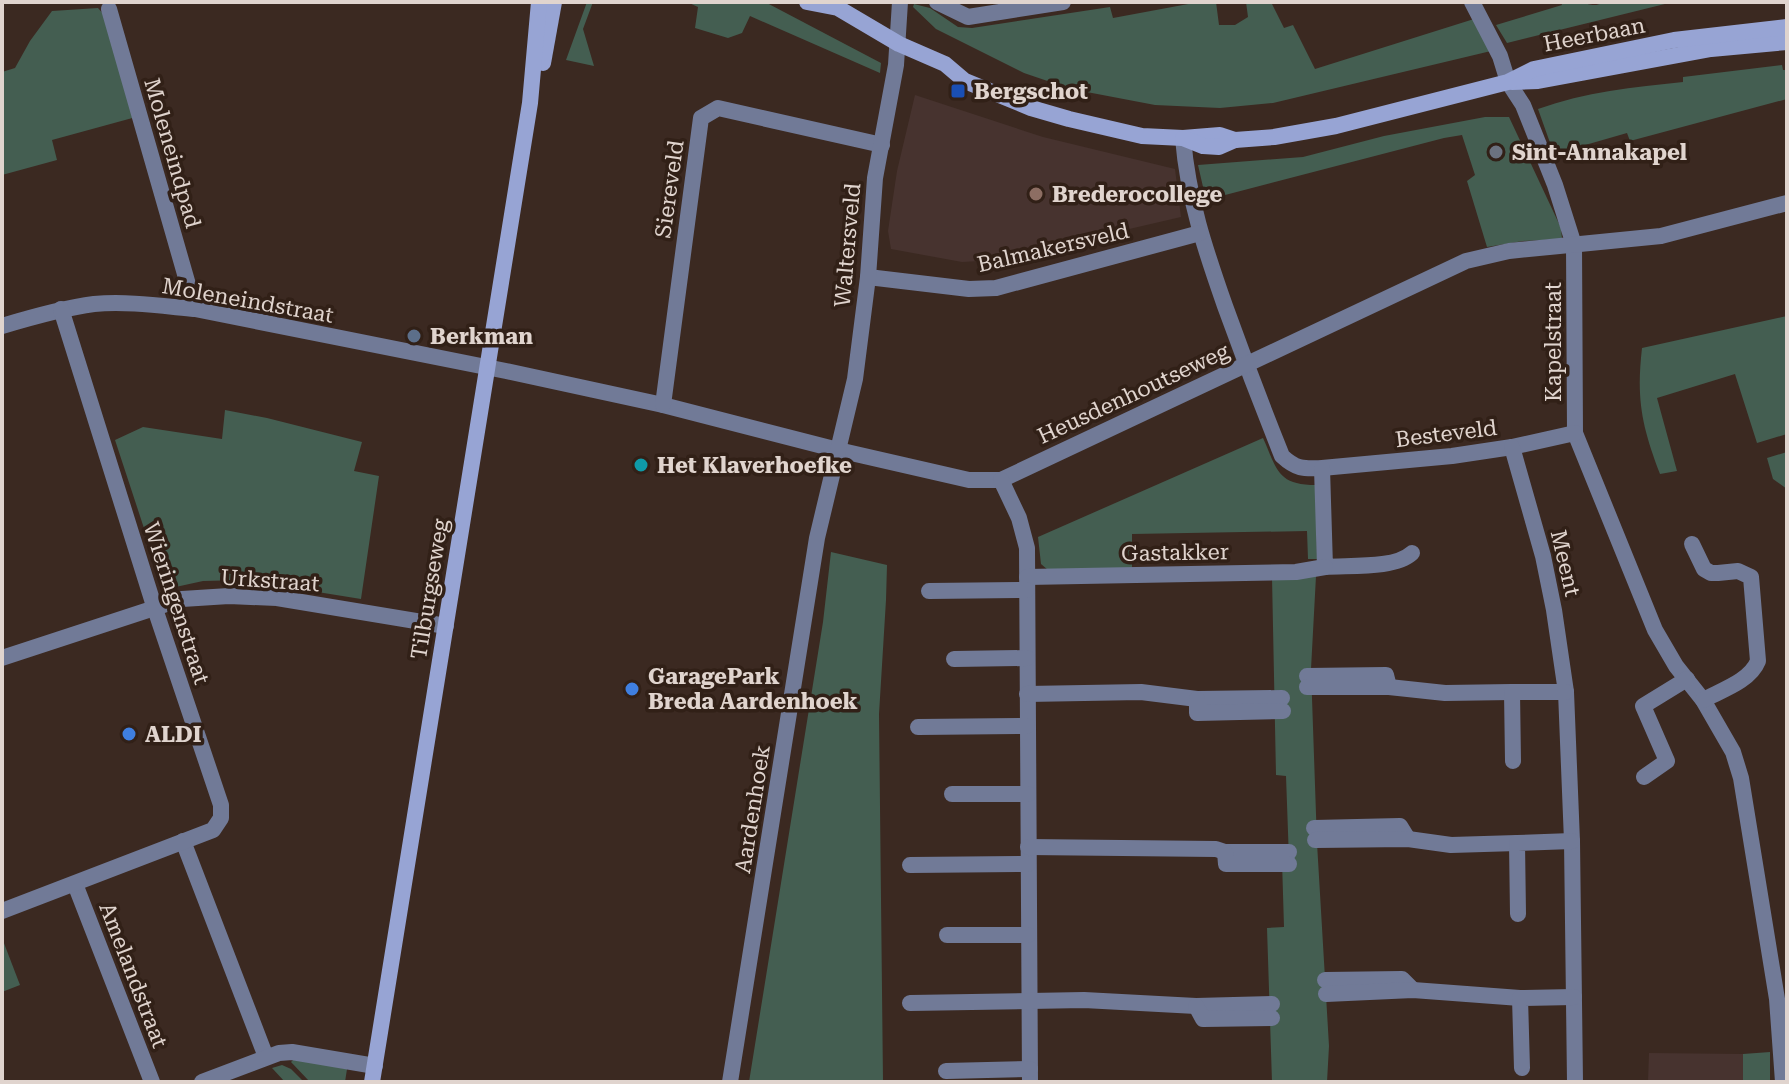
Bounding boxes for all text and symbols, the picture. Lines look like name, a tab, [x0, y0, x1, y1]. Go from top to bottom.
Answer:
street label: Heerbaan	[1541, 12, 1647, 57]
street label: Moleneindpad	[139, 75, 206, 231]
place label: Bergschot	[974, 79, 1088, 104]
marker: Bergschot	[949, 82, 967, 100]
street label: Siereveld	[650, 139, 689, 240]
place label: Sint-Annakapel	[1512, 140, 1687, 165]
marker: Sint-Annakapel	[1487, 143, 1505, 161]
street label: Waltersveld	[830, 182, 865, 308]
place label: Brederocollege	[1052, 182, 1223, 207]
marker: Brederocollege	[1027, 185, 1045, 203]
street label: Balmakersveld	[975, 218, 1131, 277]
street label: Moleneindstraat	[160, 273, 336, 328]
street label: Kapelstraat	[1541, 282, 1566, 402]
place label: Berkman	[430, 324, 533, 349]
marker: Berkman	[405, 327, 423, 345]
street label: Heusdenhoutseweg	[1034, 338, 1233, 449]
street label: Besteveld	[1394, 415, 1498, 452]
place label: Het Klaverhoefke	[657, 453, 852, 478]
marker: Het Klaverhoefke	[632, 456, 650, 474]
street label: Tilburgseweg	[406, 517, 453, 661]
street label: Wieringenstraat	[139, 519, 215, 687]
street label: Meent	[1546, 527, 1585, 599]
street label: Gastakker	[1121, 539, 1229, 566]
street label: Urkstraat	[220, 565, 320, 596]
place label: GaragePark Breda Aardenhoek	[648, 664, 858, 714]
marker: GaragePark Breda Aardenhoek	[623, 680, 641, 698]
place label: ALDI	[145, 722, 202, 747]
marker: ALDI	[120, 725, 138, 743]
street label: Aardenhoek	[730, 743, 775, 875]
street label: Amelandstraat	[94, 899, 173, 1051]

